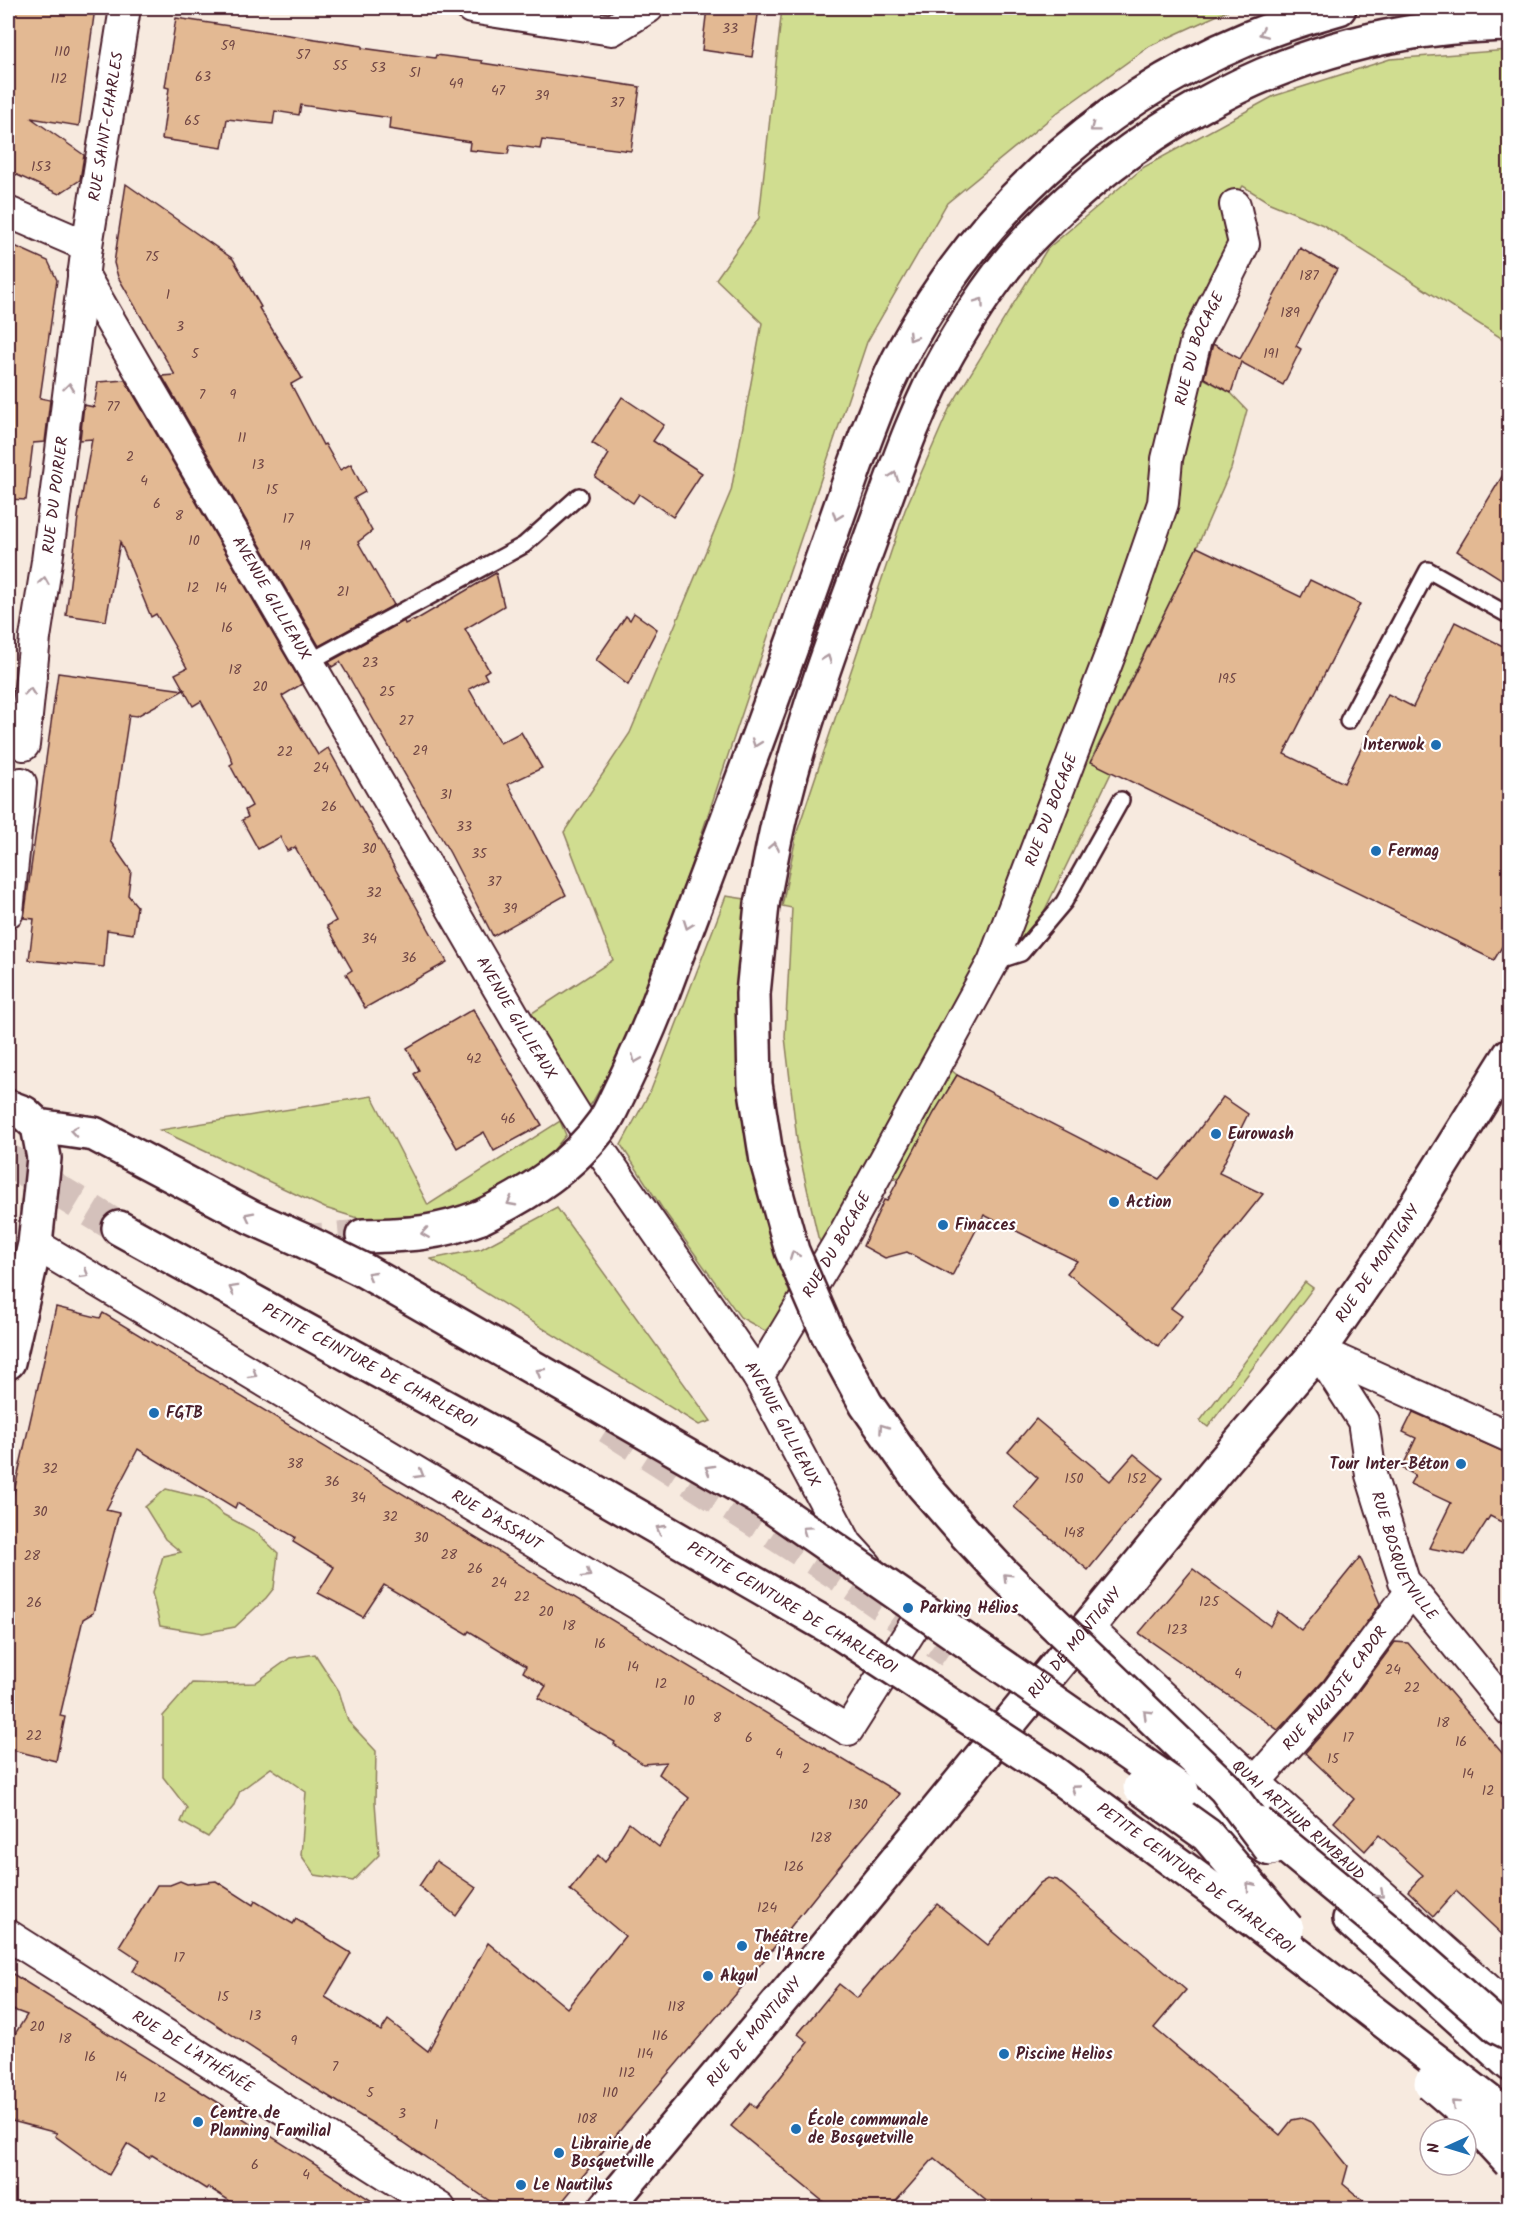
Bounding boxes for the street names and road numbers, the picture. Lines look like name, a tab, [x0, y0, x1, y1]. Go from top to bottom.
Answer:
street label: RUE SAINT-CHARLES	[82, 50, 130, 203]
street label: RUE DU BOCAGE	[1168, 287, 1231, 408]
street label: RUE DU POIRIER	[36, 435, 75, 555]
street label: AVENUE GILLIEAUX	[226, 532, 318, 666]
street label: RUE DU BOCAGE	[1018, 749, 1084, 870]
street label: AVENUE GILLIEAUX	[470, 952, 564, 1085]
street label: RUE DU BOCAGE	[796, 1186, 878, 1303]
street label: RUE DE MONTIGNY	[1329, 1199, 1427, 1328]
street label: PETITE CEINTURE DE CHARLEROI	[258, 1297, 482, 1435]
street label: AVENUE GILLIEAUX	[738, 1356, 827, 1492]
street label: RUE D'ASSAUT	[447, 1483, 548, 1558]
street label: RUE BOSQUETVILLE	[1364, 1488, 1444, 1626]
street label: PETITE CEINTURE DE CHARLEROI	[682, 1535, 902, 1681]
street label: RUE DE MONTIGNY	[1021, 1581, 1128, 1704]
street label: RUE AUGUSTE CADOR	[1276, 1621, 1393, 1757]
street label: QUAI ARTHUR RIMBAUD	[1226, 1754, 1371, 1887]
street label: PETITE CEINTURE DE CHARLEROI	[1092, 1796, 1300, 1961]
street label: RUE DE MONTIGNY	[700, 1971, 808, 2093]
street label: RUE DE L'ATHÉNÉE	[127, 2004, 259, 2100]

